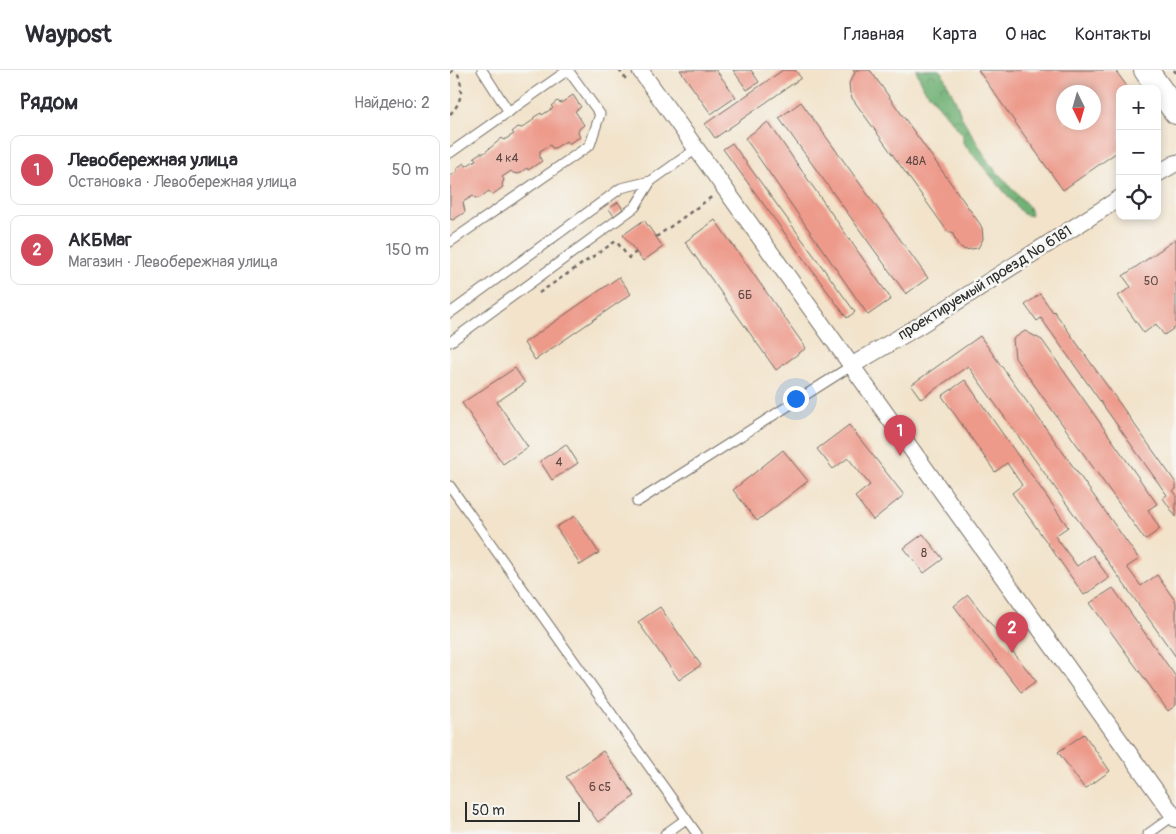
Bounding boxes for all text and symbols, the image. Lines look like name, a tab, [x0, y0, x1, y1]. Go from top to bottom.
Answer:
text: Waypost	[25, 20, 112, 49]
text: Главная	[843, 23, 904, 46]
text: Карта	[932, 23, 977, 46]
text: О нас	[1005, 23, 1047, 46]
text: Контакты	[1075, 23, 1151, 46]
north arrow	[1056, 85, 1101, 130]
map controls	[1116, 85, 1161, 220]
button: +	[1116, 85, 1161, 130]
text: Рядом	[20, 89, 78, 116]
text: Найдено: 2	[354, 93, 430, 113]
button: −	[1116, 130, 1161, 175]
text: Левобережная улица	[68, 148, 238, 172]
house number: 4 к4	[496, 151, 518, 166]
house number: 48А	[906, 154, 927, 169]
text: 1	[34, 160, 40, 180]
text: 50 m	[392, 160, 429, 180]
text: Остановка · Левобережная улица	[68, 172, 297, 192]
button: locate	[1116, 175, 1161, 220]
street label: проектируемый проезд № 6181	[894, 221, 1076, 345]
text: АКБМаг	[68, 228, 132, 252]
text: 2	[33, 240, 41, 260]
text: 150 m	[385, 240, 429, 260]
text: Магазин · Левобережная улица	[68, 252, 278, 272]
house number: 50	[1144, 274, 1158, 289]
house number: 6Б	[738, 288, 752, 303]
your location	[783, 386, 809, 412]
pin: 1	[884, 415, 916, 456]
house number: 4	[556, 455, 563, 470]
house number: 8	[921, 546, 927, 561]
pin: 2	[996, 612, 1028, 653]
house number: 6 с5	[589, 780, 611, 795]
scale bar	[465, 799, 580, 822]
text: 50 m	[472, 802, 505, 819]

